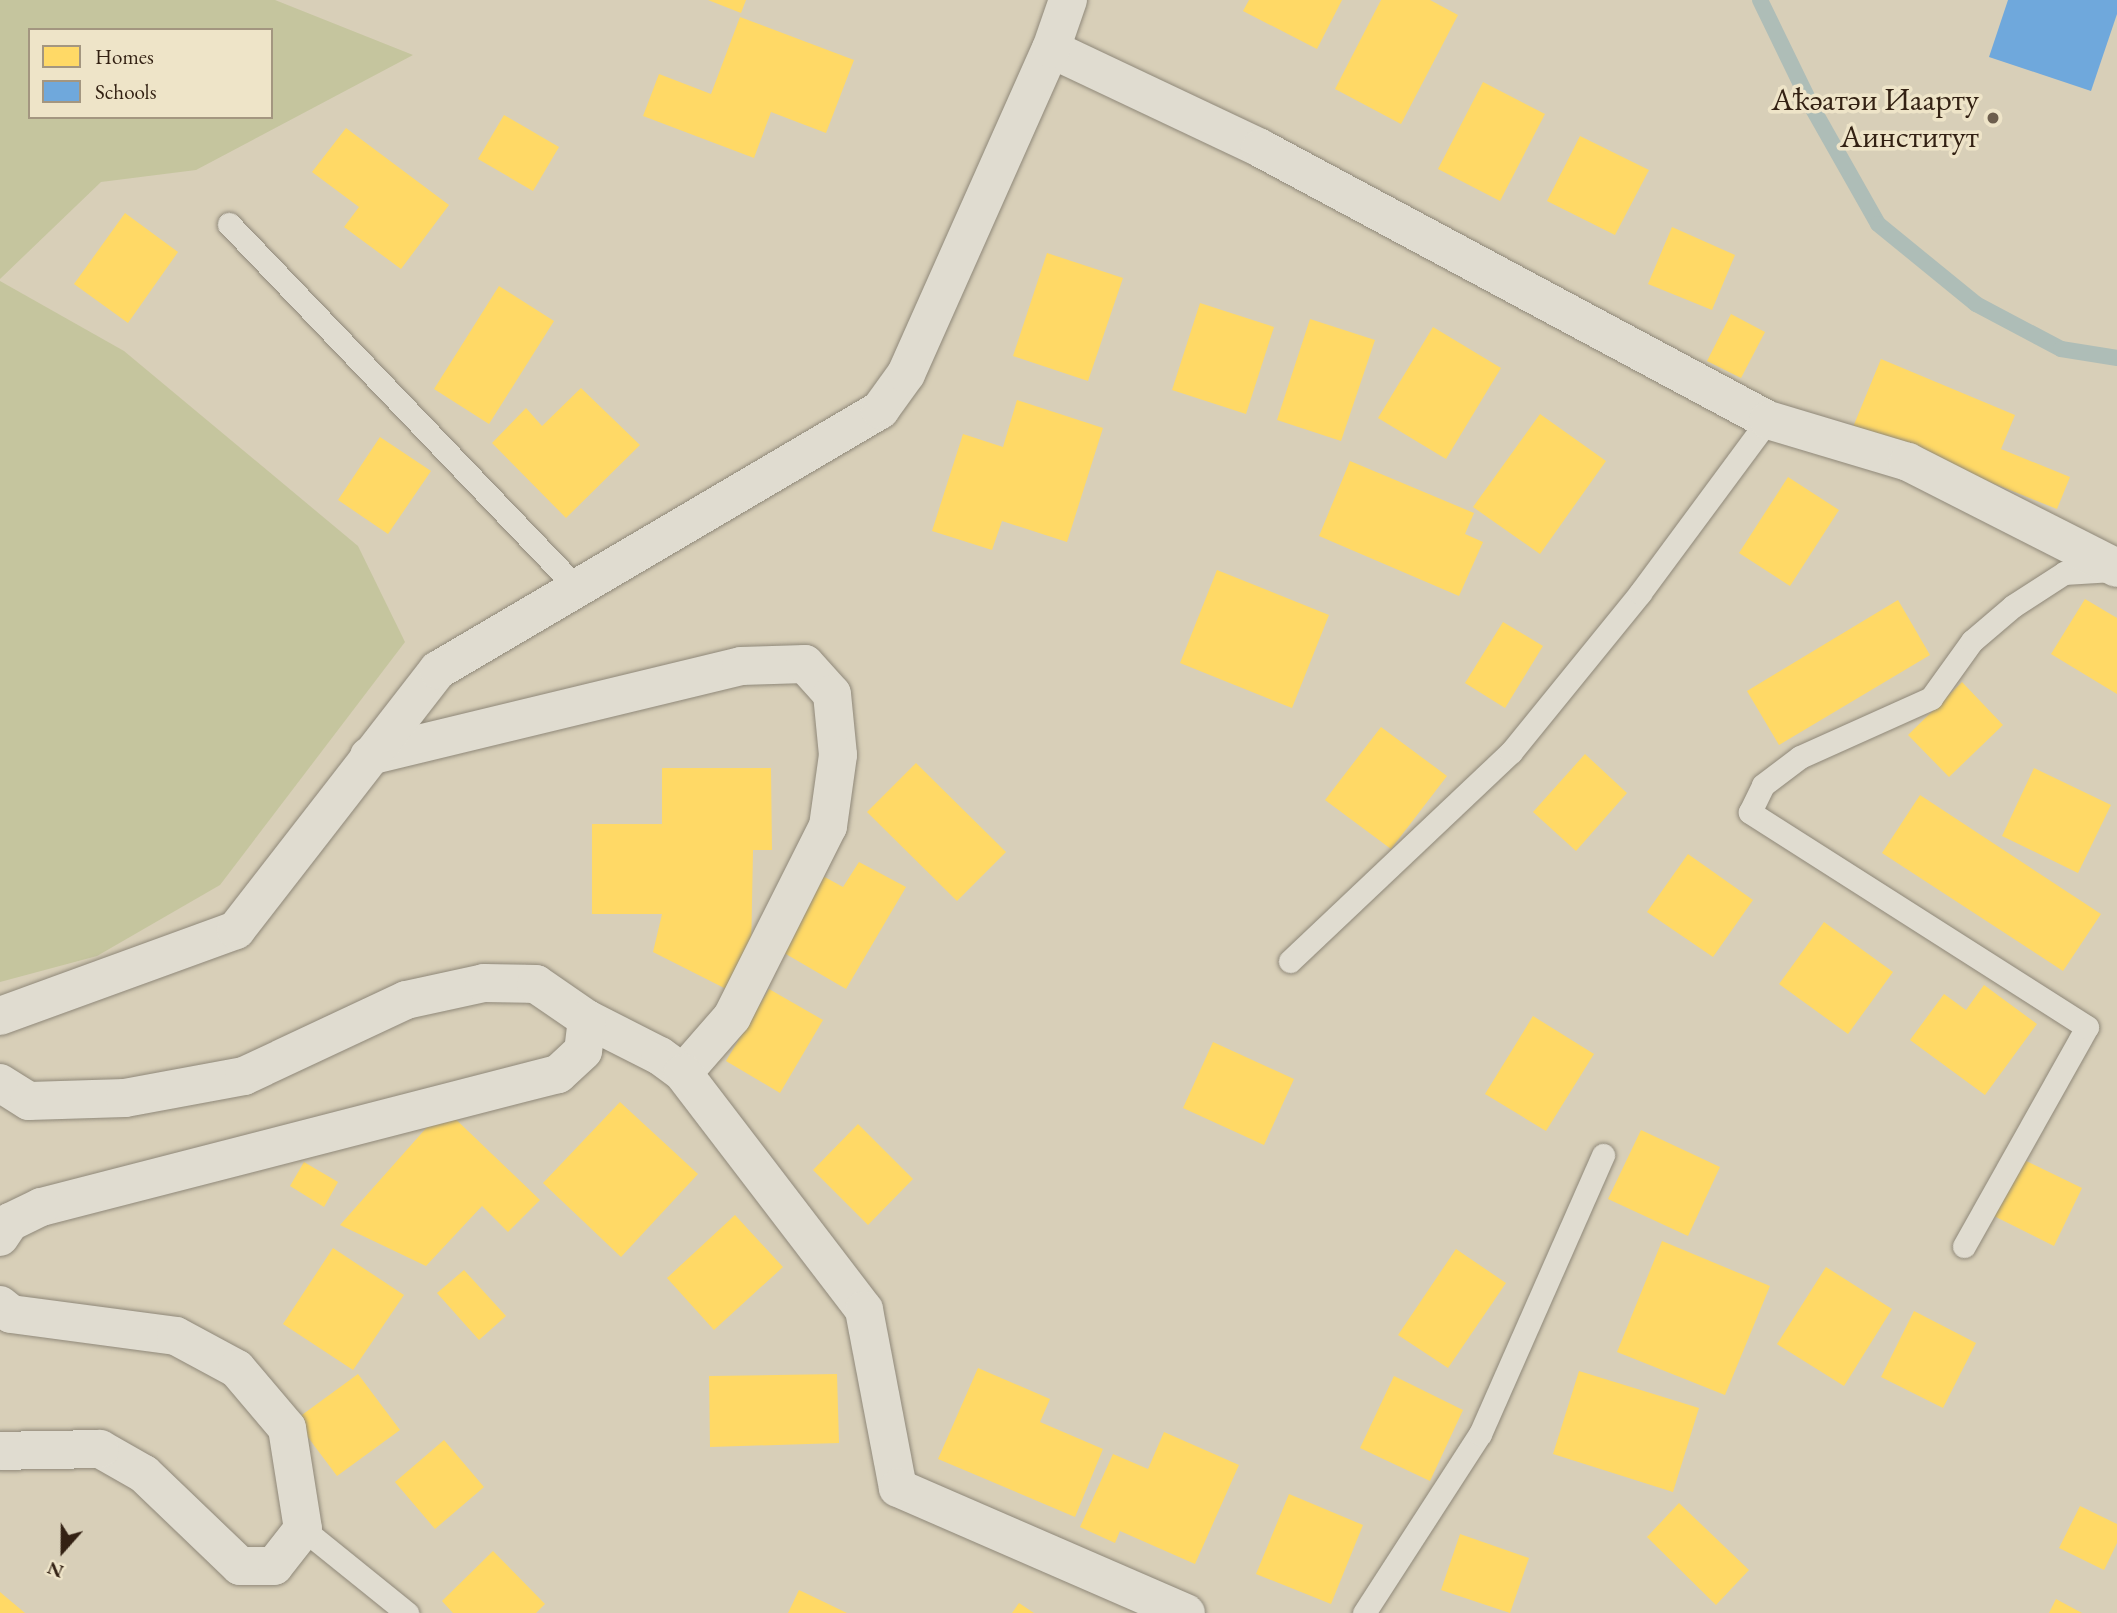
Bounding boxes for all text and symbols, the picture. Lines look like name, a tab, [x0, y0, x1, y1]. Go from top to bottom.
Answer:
legend	[28, 28, 273, 119]
text: Homes	[95, 43, 154, 70]
text: Schools	[95, 78, 156, 105]
place label: Аҟәатәи Иаарту Аинститут	[1771, 81, 1979, 156]
marker: Аҟәатәи Иаарту Аинститут	[1985, 110, 2001, 126]
north arrow	[28, 1515, 98, 1585]
text: N	[44, 1556, 67, 1584]

